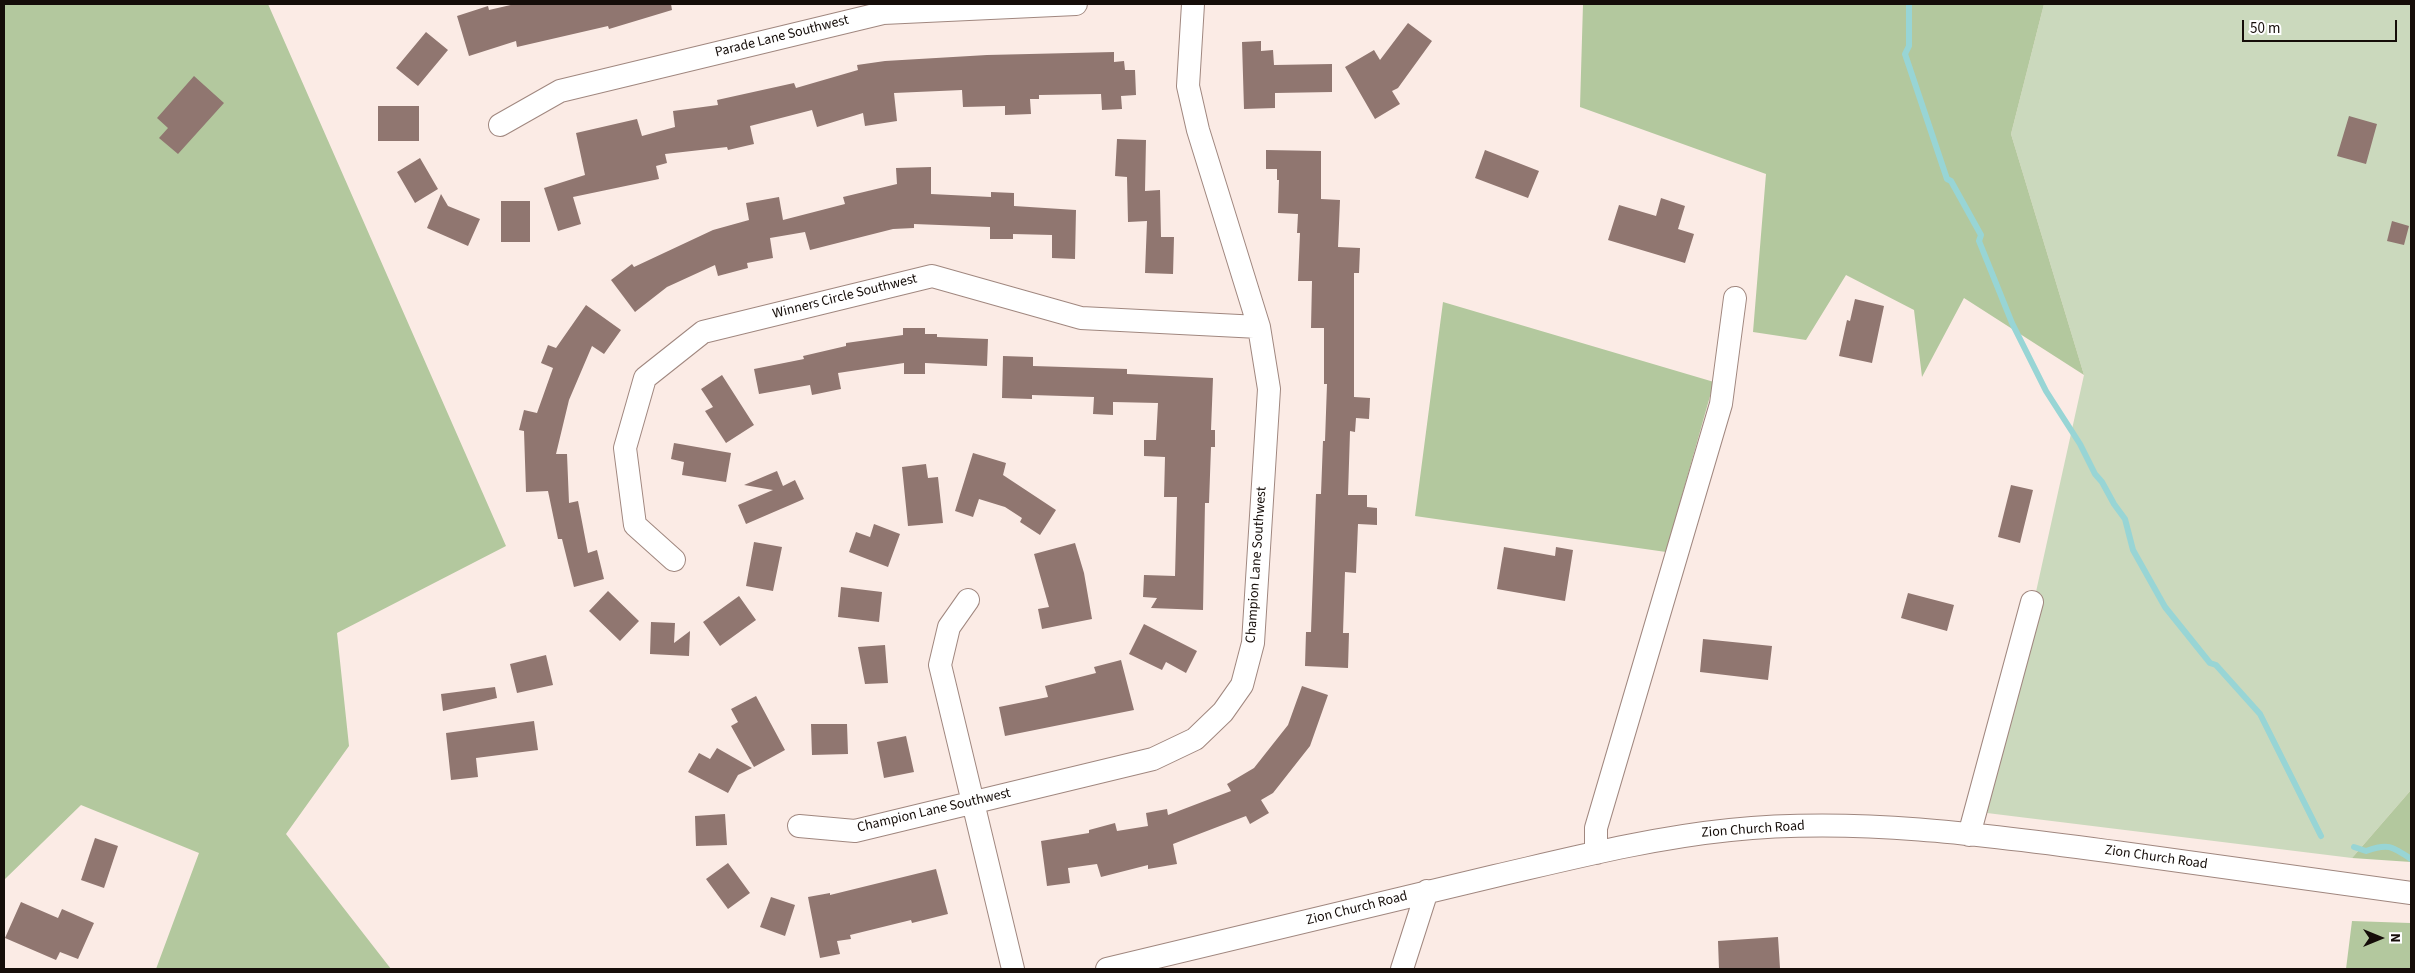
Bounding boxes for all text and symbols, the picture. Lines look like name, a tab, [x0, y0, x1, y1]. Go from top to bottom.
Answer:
scale bar	[2245, 10, 2400, 42]
street label: Parade Lane Southwest	[713, 12, 851, 62]
text: 50 m	[2250, 18, 2280, 39]
street label: Winners Circle Southwest	[771, 271, 919, 323]
street label: Champion Lane Southwest	[1243, 486, 1271, 644]
street label: Champion Lane Southwest	[856, 785, 1012, 837]
street label: Zion Church Road	[1701, 818, 1805, 842]
street label: Zion Church Road	[2103, 842, 2209, 874]
street label: Zion Church Road	[1305, 888, 1409, 930]
north arrow	[2355, 913, 2405, 963]
text: N	[2385, 933, 2405, 943]

